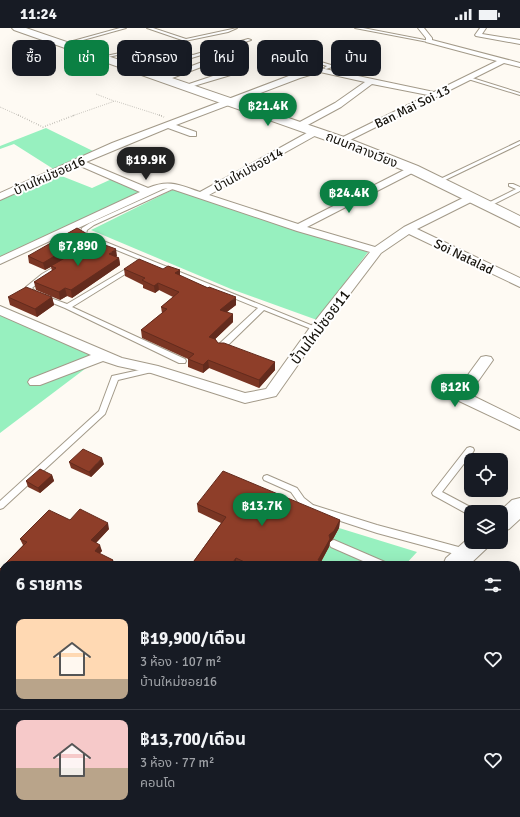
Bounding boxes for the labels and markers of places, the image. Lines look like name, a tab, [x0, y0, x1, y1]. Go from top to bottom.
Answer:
pin: ฿21.4K	[235, 93, 301, 127]
pin: ฿19.9K	[113, 147, 179, 181]
pin: ฿24.4K	[316, 180, 382, 214]
pin: ฿7,890	[45, 233, 111, 267]
pin: ฿12K	[431, 374, 479, 408]
pin: ฿13.7K	[229, 493, 295, 527]

